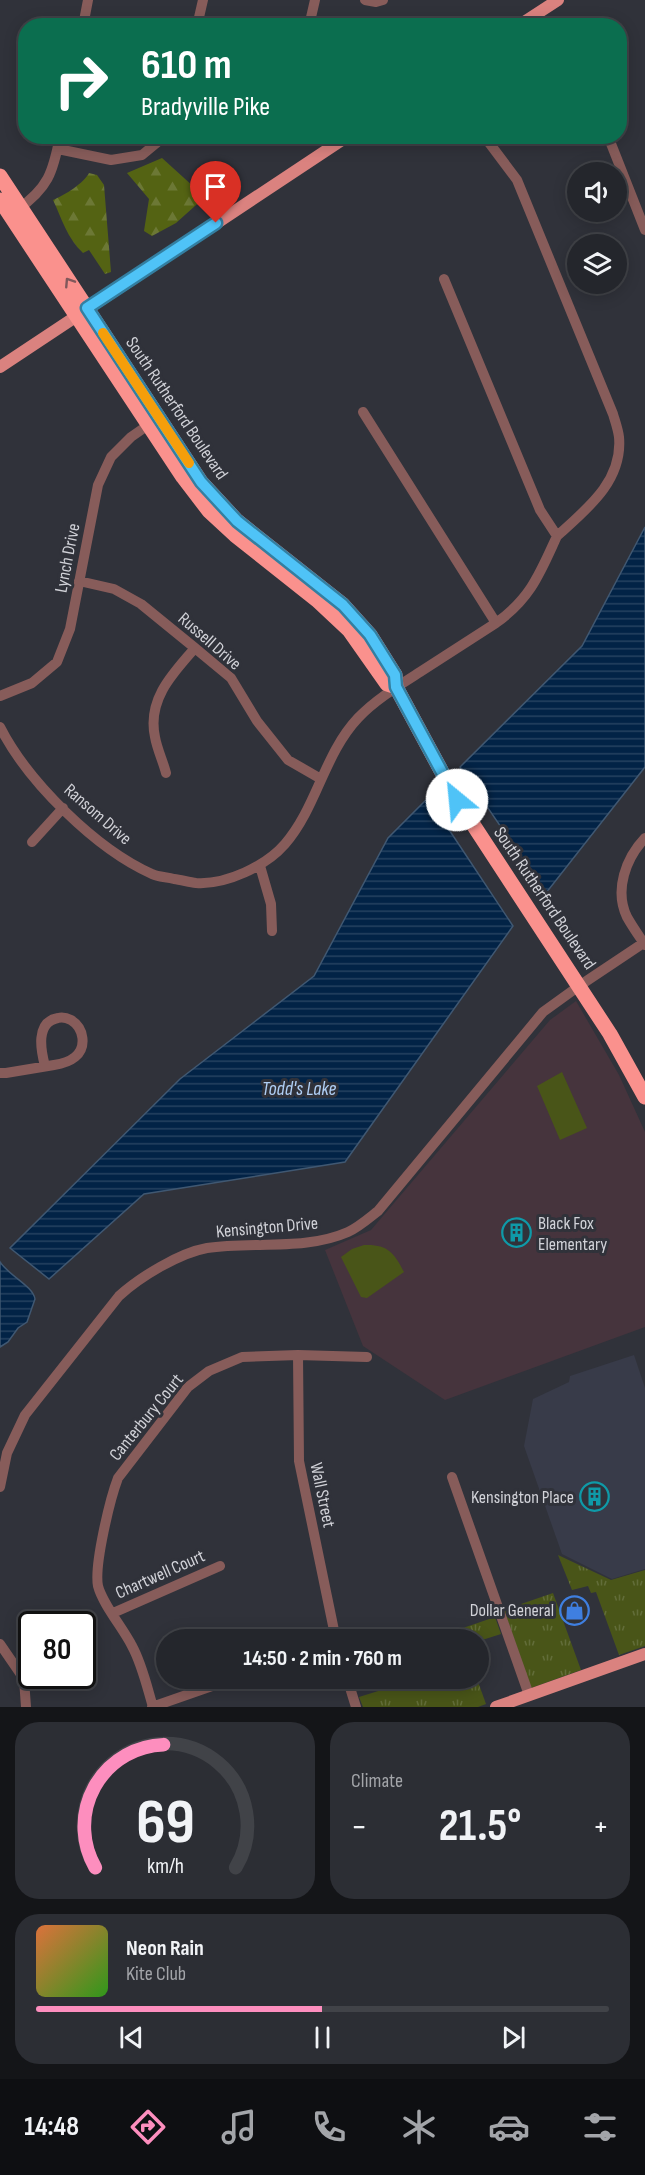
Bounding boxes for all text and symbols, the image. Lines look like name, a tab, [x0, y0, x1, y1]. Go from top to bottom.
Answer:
text: 610 m	[141, 40, 232, 91]
icon: right	[42, 42, 120, 120]
text: Bradyville Pike	[141, 91, 270, 123]
pin	[190, 161, 241, 223]
map controls	[567, 162, 627, 294]
button: sound	[567, 162, 627, 222]
icon: arrive	[199, 170, 232, 203]
button: layers	[567, 234, 627, 294]
one-way arrow	[66, 277, 77, 288]
street label: South Rutherford Boulevard	[121, 333, 232, 484]
street label: Lynch Drive	[50, 522, 84, 595]
street label: Russell Drive	[174, 608, 246, 674]
position arrow	[425, 768, 489, 832]
street label: Ransom Drive	[60, 779, 136, 849]
street label: South Rutherford Boulevard	[489, 823, 600, 974]
water label: Todd's Lake	[262, 1077, 336, 1101]
street label: Kensington Drive	[215, 1213, 319, 1242]
place label: Black Fox Elementary	[538, 1213, 607, 1255]
building icon: Black Fox Elementary	[501, 1217, 533, 1249]
street label: Canterbury Court	[105, 1369, 188, 1465]
street label: Wall Street	[305, 1461, 340, 1530]
building icon: Kensington Place	[579, 1481, 611, 1513]
place label: Kensington Place	[471, 1487, 574, 1508]
street label: Chartwell Court	[112, 1545, 209, 1603]
shop icon: Dollar General	[559, 1594, 591, 1626]
place label: Dollar General	[470, 1600, 554, 1621]
speed limit sign: 80	[18, 1611, 96, 1689]
text: 14:50 · 2 min · 760 m	[243, 1645, 402, 1672]
text: Climate	[351, 1769, 403, 1793]
text: 69	[136, 1786, 194, 1861]
text: 21.5°	[439, 1799, 521, 1854]
text: −	[351, 1807, 367, 1847]
text: +	[593, 1807, 609, 1847]
text: km/h	[146, 1854, 184, 1879]
text: Neon Rain	[126, 1935, 204, 1962]
text: Kite Club	[126, 1962, 186, 1986]
icon: previous	[115, 2021, 148, 2054]
icon: pause	[306, 2021, 339, 2054]
icon: next	[497, 2021, 530, 2054]
icon: directions	[127, 2106, 169, 2148]
icon: music	[218, 2106, 260, 2148]
icon: phone	[308, 2106, 350, 2148]
icon: climate	[398, 2106, 440, 2148]
icon: car	[488, 2106, 530, 2148]
icon: filters	[579, 2106, 621, 2148]
text: 14:48	[24, 2111, 79, 2143]

